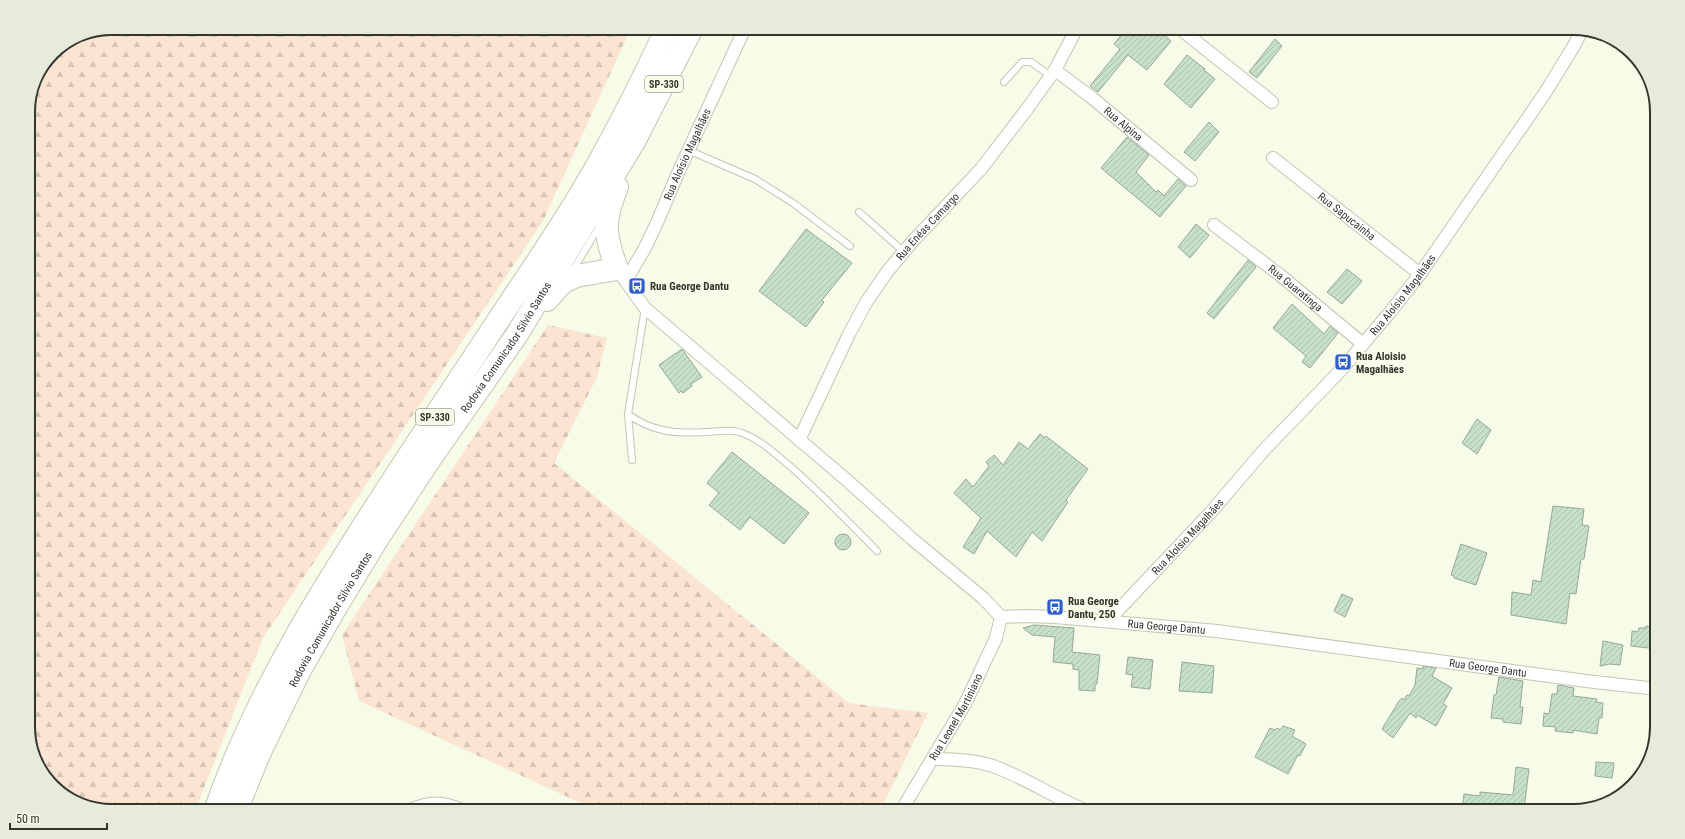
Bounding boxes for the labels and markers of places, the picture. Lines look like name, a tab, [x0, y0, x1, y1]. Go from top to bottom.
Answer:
bus stop icon: Rua George Dantu	[627, 276, 647, 296]
place label: Rua George Dantu	[650, 280, 729, 293]
place label: Rua Aloisio Magalhães	[1356, 350, 1407, 376]
bus stop icon: Rua Aloisio Magalhães	[1333, 352, 1353, 372]
place label: Rua George Dantu, 250	[1068, 595, 1119, 621]
bus stop icon: Rua George Dantu, 250	[1045, 597, 1065, 617]

